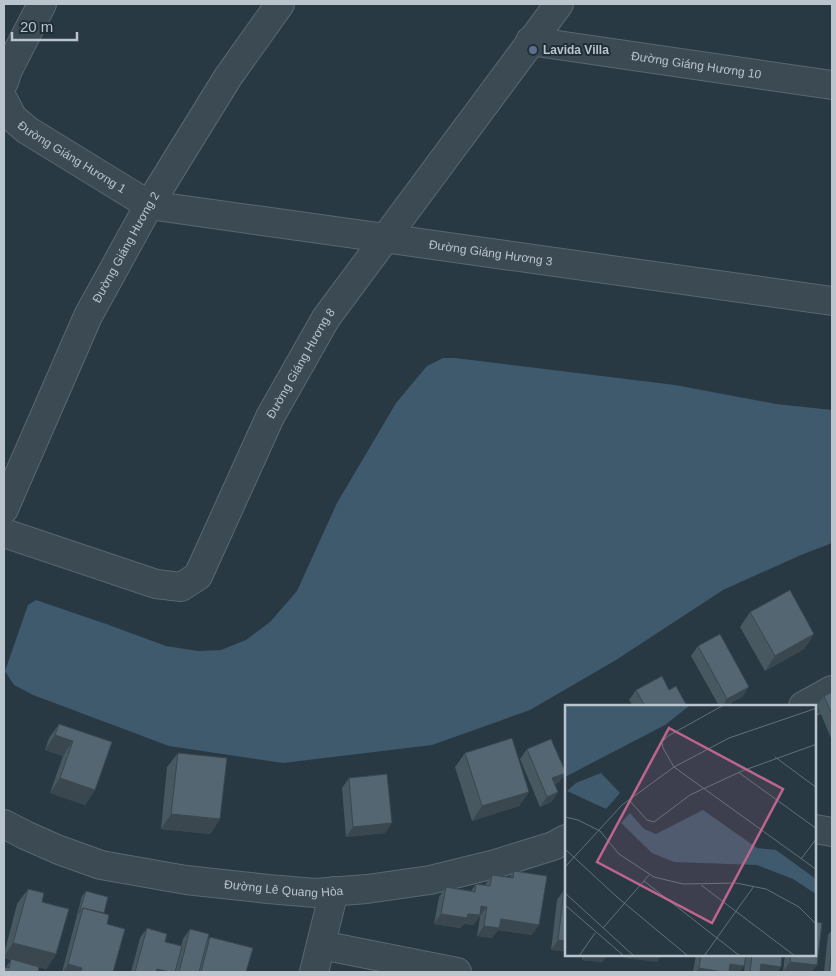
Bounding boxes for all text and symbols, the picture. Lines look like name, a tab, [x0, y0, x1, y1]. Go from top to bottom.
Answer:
scale bar	[12, 10, 78, 42]
text: 20 m	[20, 18, 53, 35]
place label: Lavida Villa	[543, 43, 609, 57]
marker: Lavida Villa	[527, 44, 539, 56]
street label: Đường Giáng Hương 10	[630, 49, 763, 82]
street label: Đường Giáng Hương 1	[15, 118, 129, 196]
street label: Đường Giáng Hương 2	[90, 189, 163, 305]
street label: Đường Giáng Hương 3	[428, 237, 554, 269]
street label: Đường Giáng Hương 8	[264, 305, 338, 421]
inset map	[565, 705, 816, 956]
street label: Đường Lê Quang Hòa	[223, 877, 344, 900]

